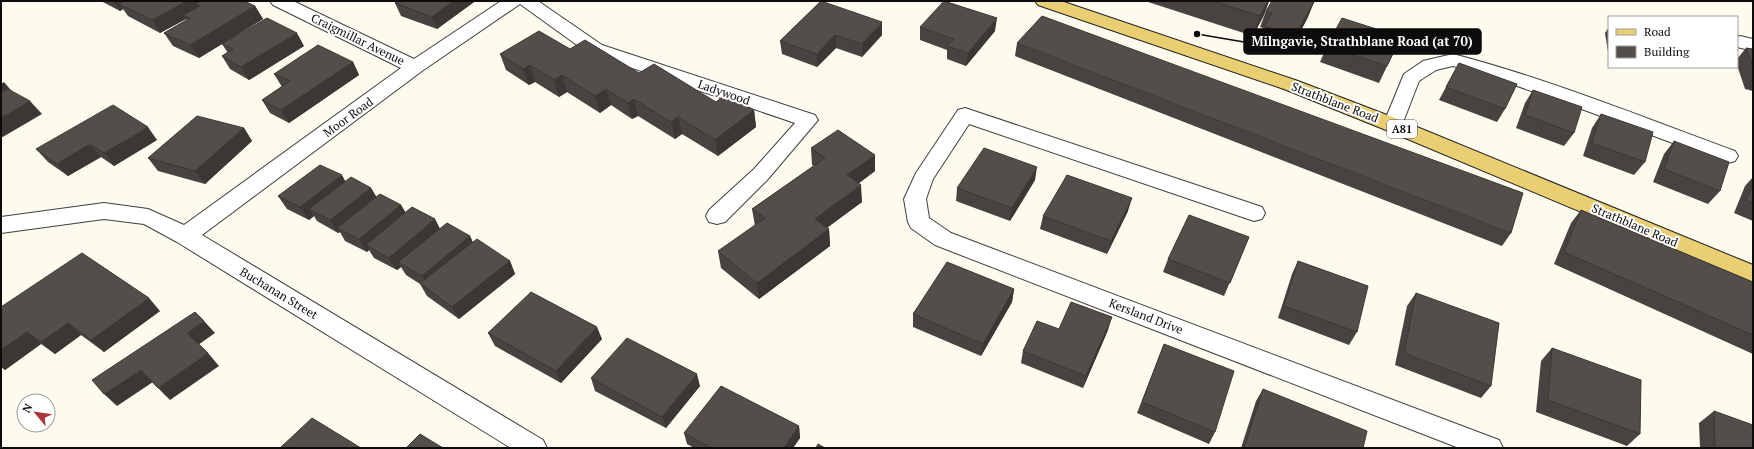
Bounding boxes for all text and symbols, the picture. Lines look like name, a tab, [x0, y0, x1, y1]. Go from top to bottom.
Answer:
street label: Craigmillar Avenue	[309, 10, 407, 68]
legend	[1608, 16, 1738, 68]
text: Road	[1644, 24, 1671, 39]
callout: Milngavie, Strathblane Road (at 70)	[1244, 29, 1481, 54]
text: Milngavie, Strathblane Road (at 70)	[1251, 32, 1473, 50]
text: Building	[1644, 44, 1690, 59]
street label: Ladywood	[696, 76, 752, 108]
street label: Strathblane Road	[1289, 78, 1381, 126]
street label: Moor Road	[320, 94, 376, 140]
road number: A81	[1387, 120, 1417, 138]
street label: Strathblane Road	[1590, 200, 1681, 250]
street label: Buchanan Street	[237, 264, 321, 322]
street label: Kersland Drive	[1107, 295, 1185, 337]
north arrow	[16, 393, 56, 433]
text: N	[19, 401, 36, 415]

